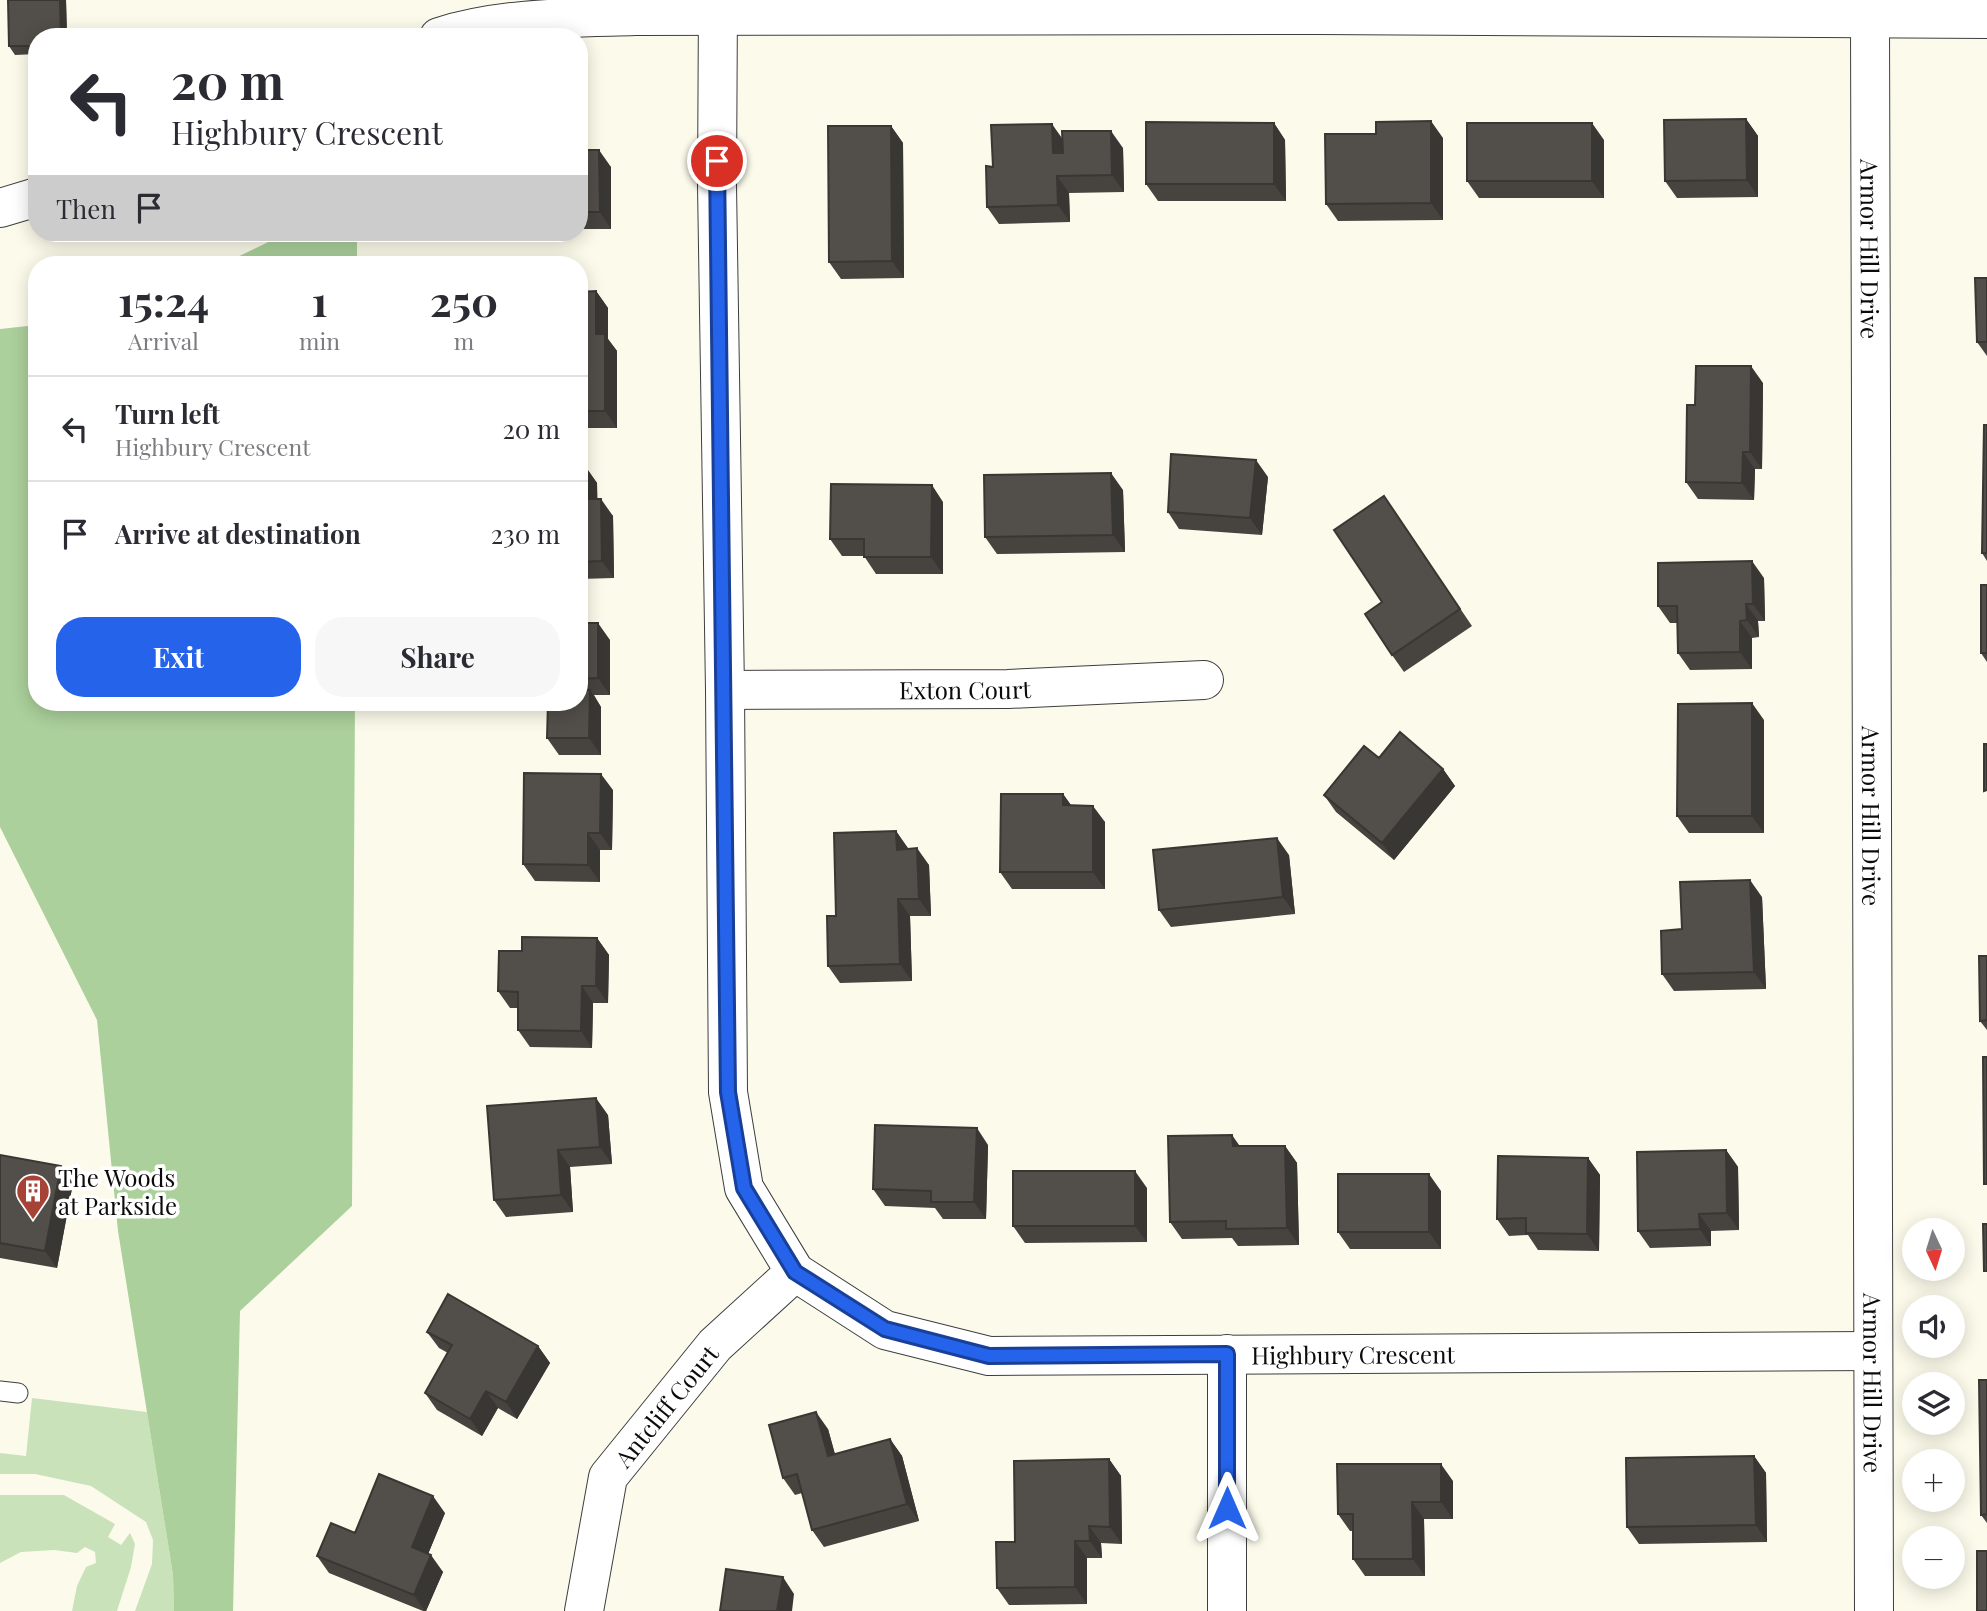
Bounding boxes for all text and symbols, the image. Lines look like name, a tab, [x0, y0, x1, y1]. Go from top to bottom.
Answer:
text: 20 m	[171, 47, 284, 112]
icon: left	[56, 56, 147, 147]
text: Highbury Crescent	[171, 110, 443, 153]
pin	[687, 131, 747, 191]
icon: arrive	[698, 142, 736, 180]
street label: Armor Hill Drive	[1854, 158, 1887, 339]
icon: arrive	[130, 189, 168, 227]
text: Then	[56, 191, 116, 226]
text: 15:24	[118, 272, 209, 328]
text: 1	[311, 272, 327, 328]
text: 250	[430, 272, 498, 328]
text: Arrival	[128, 325, 199, 356]
text: min	[299, 325, 340, 356]
text: m	[454, 325, 474, 356]
text: Turn left	[115, 396, 220, 431]
icon: left	[56, 410, 94, 448]
text: 20 m	[502, 411, 560, 446]
text: Highbury Crescent	[115, 431, 310, 462]
icon: arrive	[56, 515, 94, 553]
text: Arrive at destination	[115, 516, 361, 551]
text: 230 m	[491, 516, 560, 551]
button: Exit	[56, 617, 301, 697]
button: Share	[315, 617, 560, 697]
street label: Exton Court	[899, 672, 1032, 705]
street label: Armor Hill Drive	[1856, 725, 1888, 906]
place label: The Woods at Parkside	[58, 1161, 177, 1221]
building icon: The Woods at Parkside	[14, 1172, 52, 1221]
north arrow	[1902, 1218, 1965, 1281]
map controls	[1902, 1218, 1965, 1589]
street label: Armor Hill Drive	[1857, 1292, 1890, 1473]
button: sound	[1902, 1295, 1965, 1358]
street label: Highbury Crescent	[1251, 1337, 1456, 1371]
street label: Antcliff Court	[606, 1338, 725, 1474]
button: layers	[1902, 1372, 1965, 1435]
button: +	[1902, 1449, 1965, 1512]
position arrow	[1190, 1471, 1264, 1545]
button: −	[1902, 1526, 1965, 1589]

